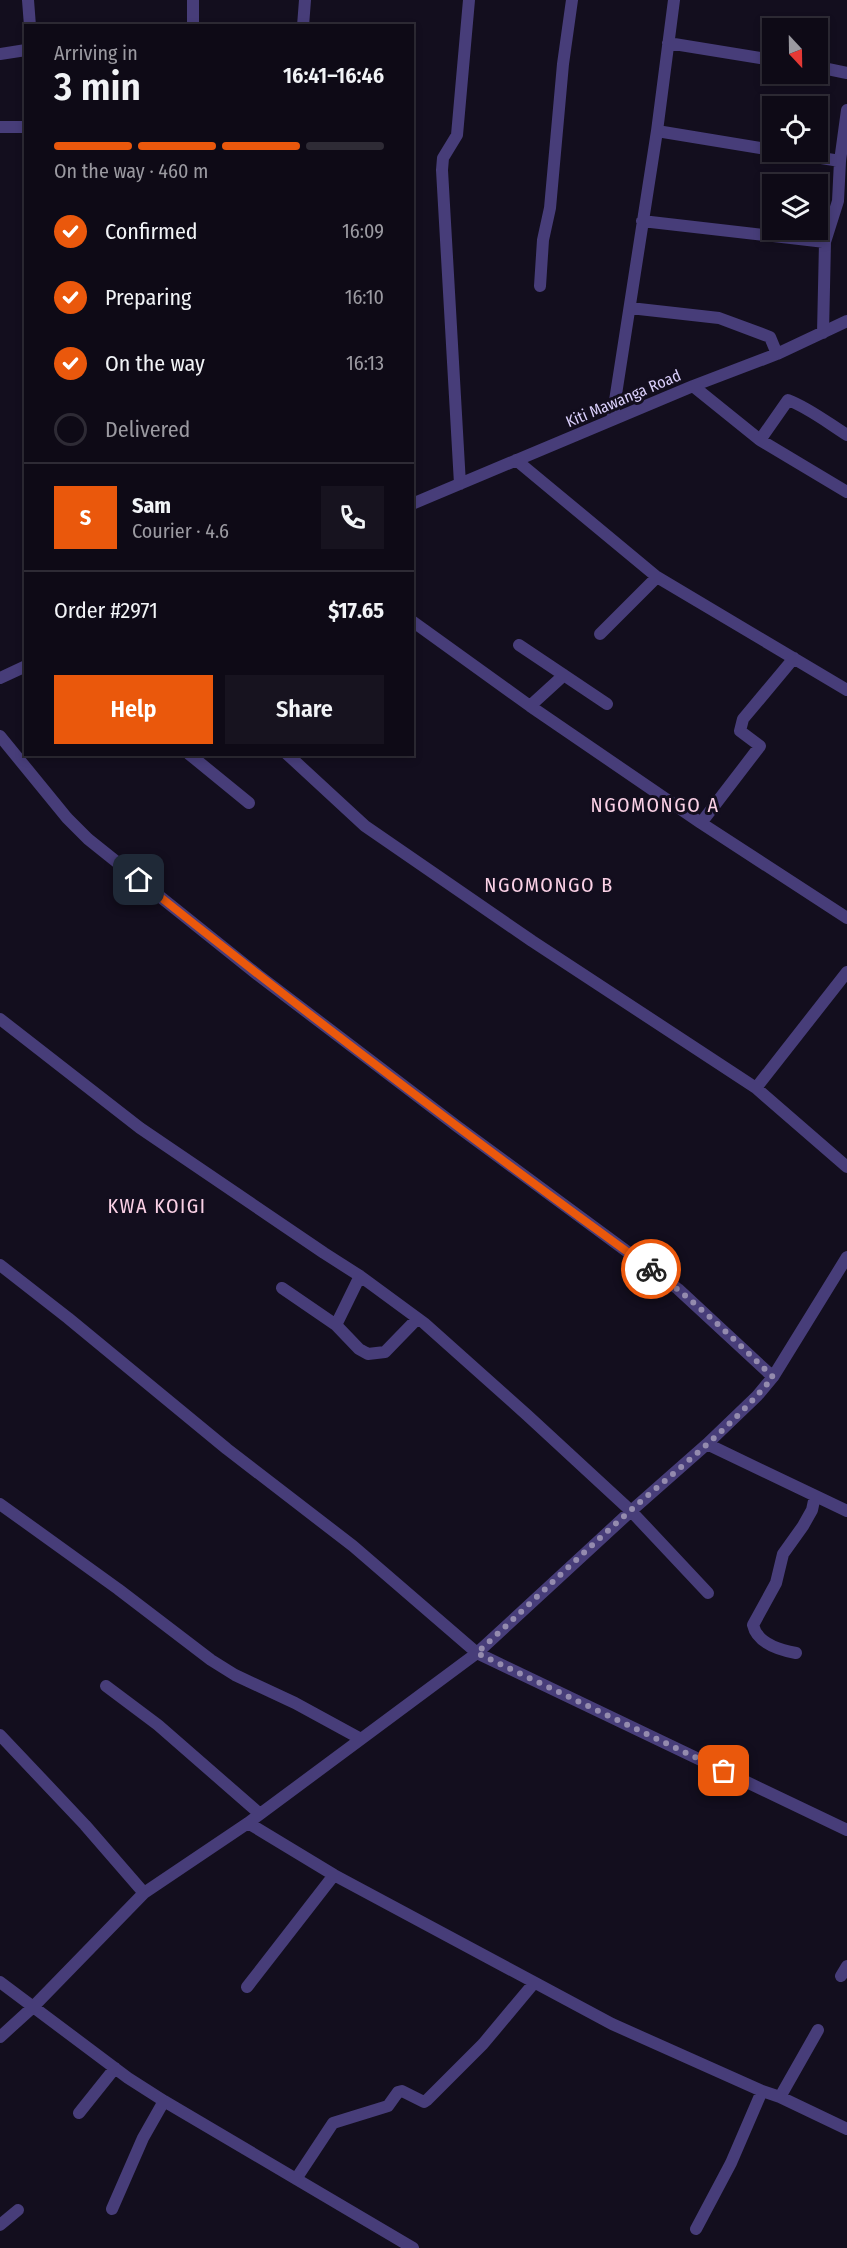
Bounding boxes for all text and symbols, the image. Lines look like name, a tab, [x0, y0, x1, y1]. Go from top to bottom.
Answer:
north arrow	[762, 18, 828, 84]
map controls	[762, 18, 828, 240]
text: Arriving in	[54, 41, 138, 65]
text: 16:41–16:46	[283, 62, 384, 89]
text: 3 min	[54, 64, 141, 110]
button: locate	[762, 96, 828, 162]
text: On the way · 460 m	[54, 159, 208, 183]
button: layers	[762, 174, 828, 240]
icon: check	[54, 215, 87, 248]
text: Confirmed	[105, 218, 198, 245]
text: 16:09	[342, 219, 384, 243]
icon: check	[54, 281, 87, 314]
text: Preparing	[105, 284, 191, 311]
text: 16:10	[345, 285, 384, 309]
icon: check	[54, 347, 87, 380]
text: On the way	[105, 350, 205, 377]
text: 16:13	[346, 351, 384, 375]
street label: Kiti Mawanga Road	[563, 366, 684, 431]
text: Delivered	[105, 416, 190, 443]
button: phone	[321, 486, 384, 549]
text: Sam	[132, 492, 171, 519]
text: S	[80, 504, 91, 531]
text: Courier · 4.6	[132, 519, 229, 543]
text: Order #2971	[54, 597, 158, 624]
text: $17.65	[328, 597, 384, 624]
button: Help	[54, 675, 213, 744]
button: Share	[225, 675, 384, 744]
district label: NGOMONGO A	[591, 793, 719, 817]
pin	[113, 854, 164, 905]
icon: home	[122, 863, 155, 896]
district label: NGOMONGO B	[484, 873, 614, 897]
district label: KWA KOIGI	[107, 1194, 207, 1218]
courier	[621, 1239, 681, 1299]
icon: bike	[635, 1253, 668, 1286]
pin	[698, 1745, 749, 1796]
icon: bag	[707, 1754, 740, 1787]

